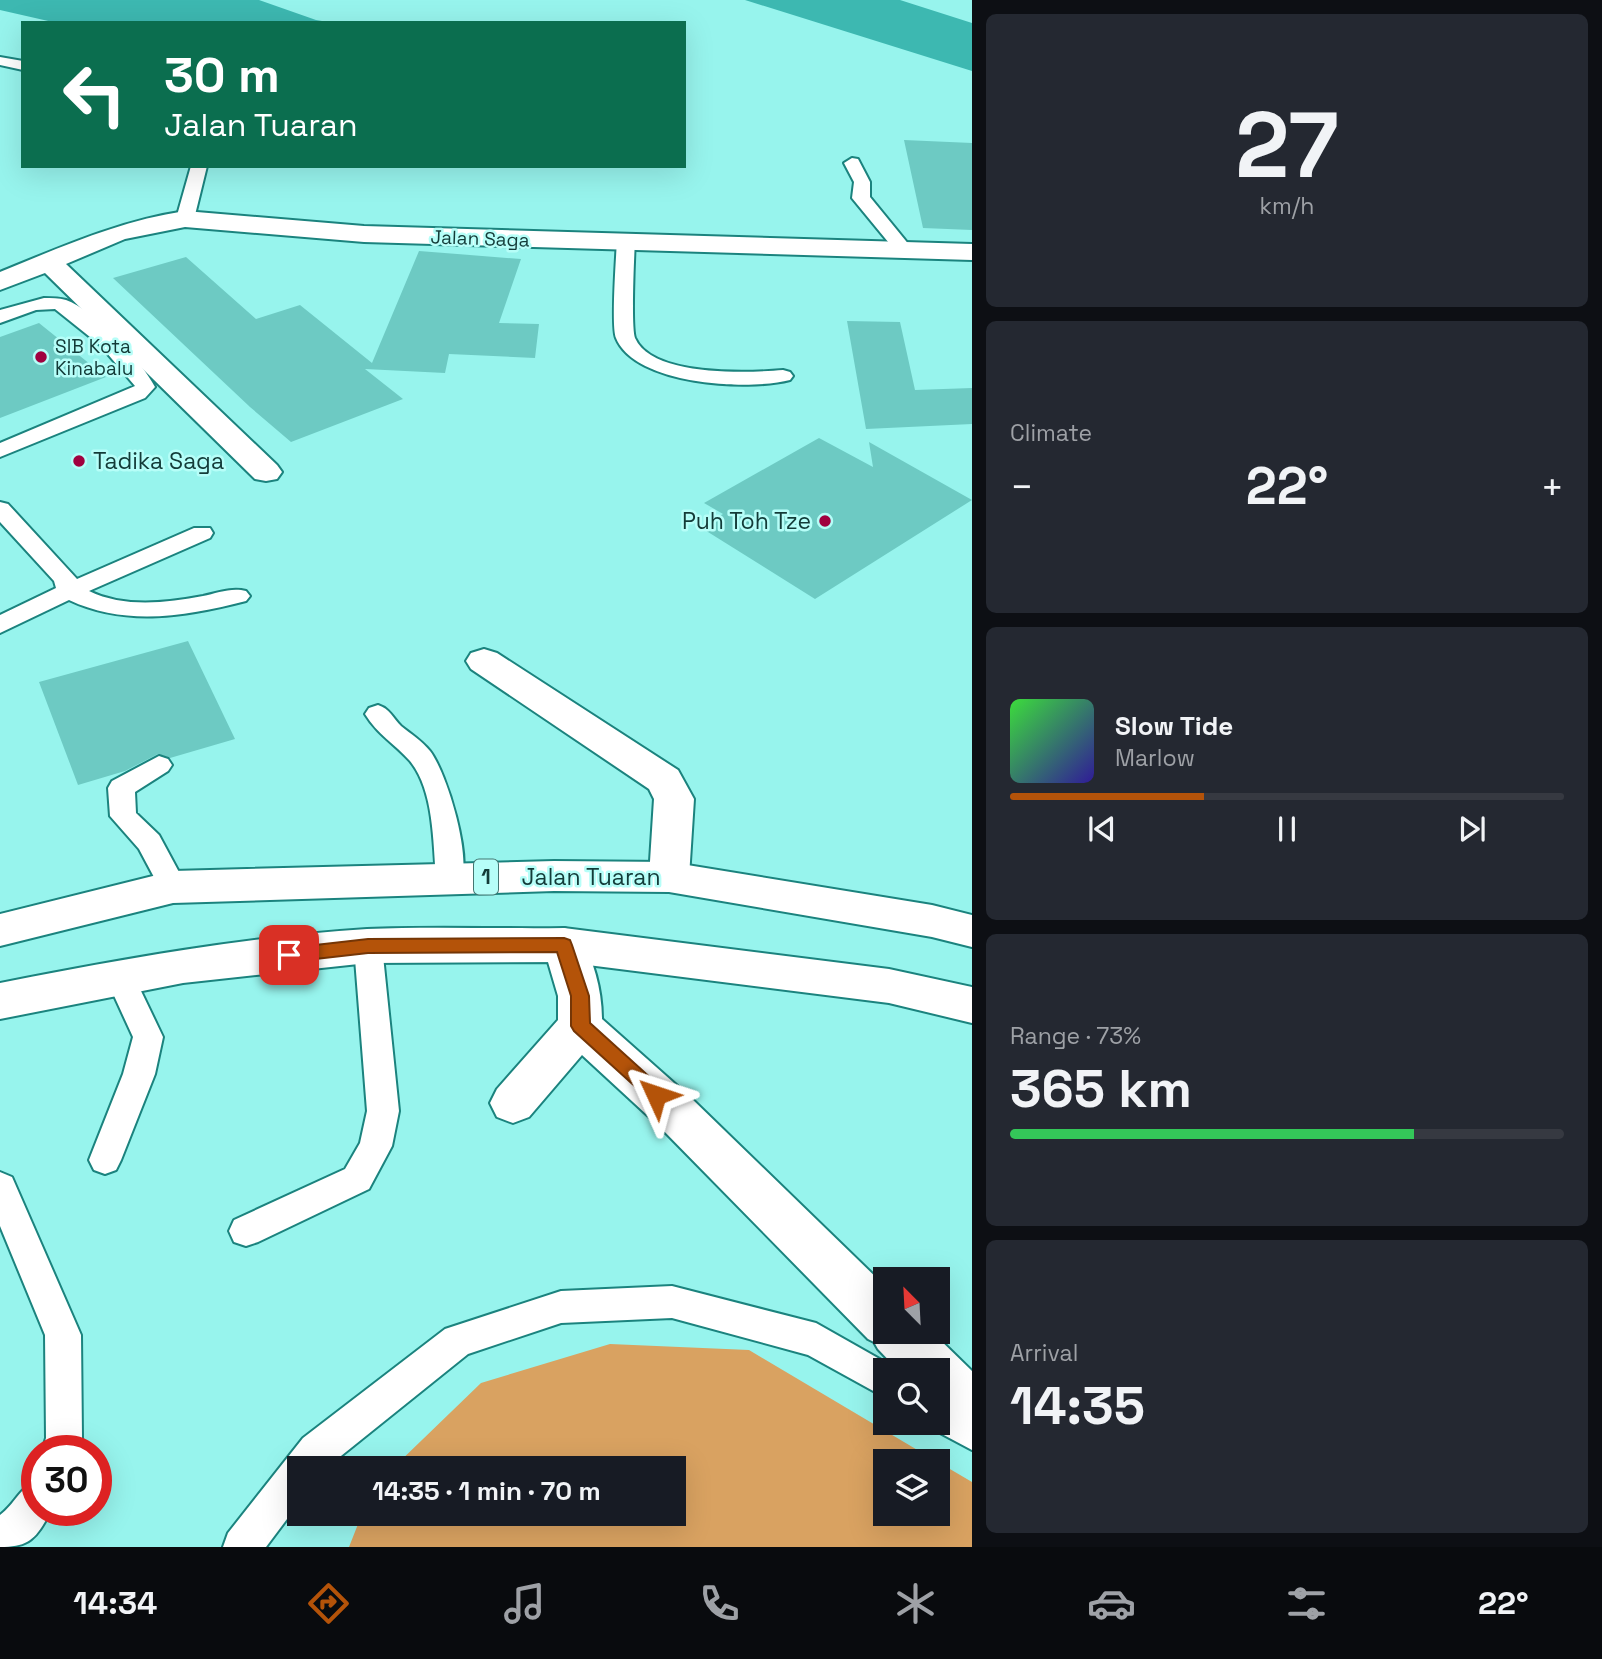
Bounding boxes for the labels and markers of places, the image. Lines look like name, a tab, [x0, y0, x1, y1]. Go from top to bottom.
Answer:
place label: SIB Kota Kinabalu	[55, 334, 133, 381]
marker: SIB Kota Kinabalu	[33, 349, 49, 365]
place label: Tadika Saga	[93, 446, 224, 476]
marker: Tadika Saga	[71, 453, 87, 469]
place label: Puh Toh Tze	[682, 506, 811, 536]
marker: Puh Toh Tze	[817, 513, 833, 529]
pin	[259, 925, 319, 985]

